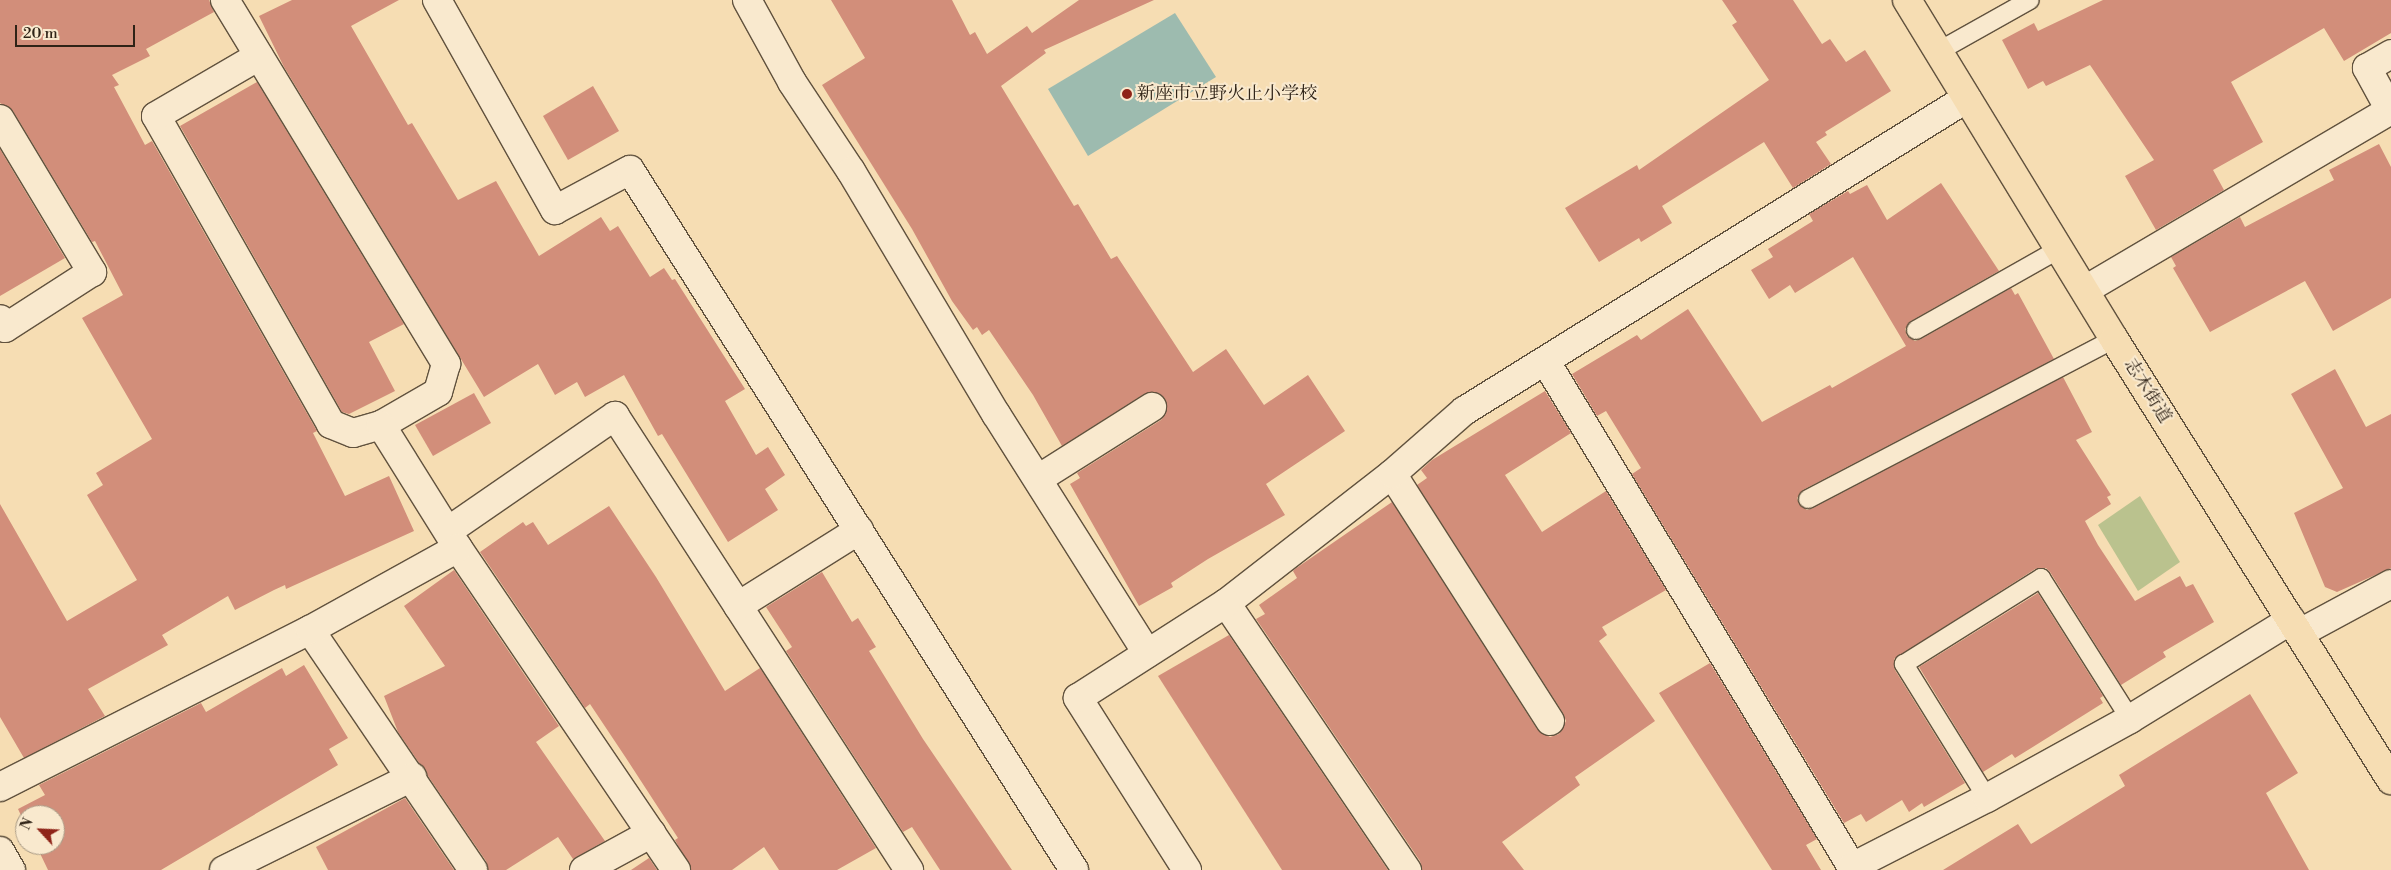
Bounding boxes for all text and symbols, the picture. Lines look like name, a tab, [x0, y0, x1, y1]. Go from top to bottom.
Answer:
scale bar	[18, 15, 138, 47]
text: 20 m	[23, 24, 58, 43]
place label: 新座市立野火止小学校	[1137, 83, 1317, 105]
marker: 新座市立野火止小学校	[1121, 88, 1133, 100]
street label: 志木街道	[2119, 355, 2175, 427]
north arrow	[15, 805, 65, 855]
text: N	[17, 815, 38, 833]

